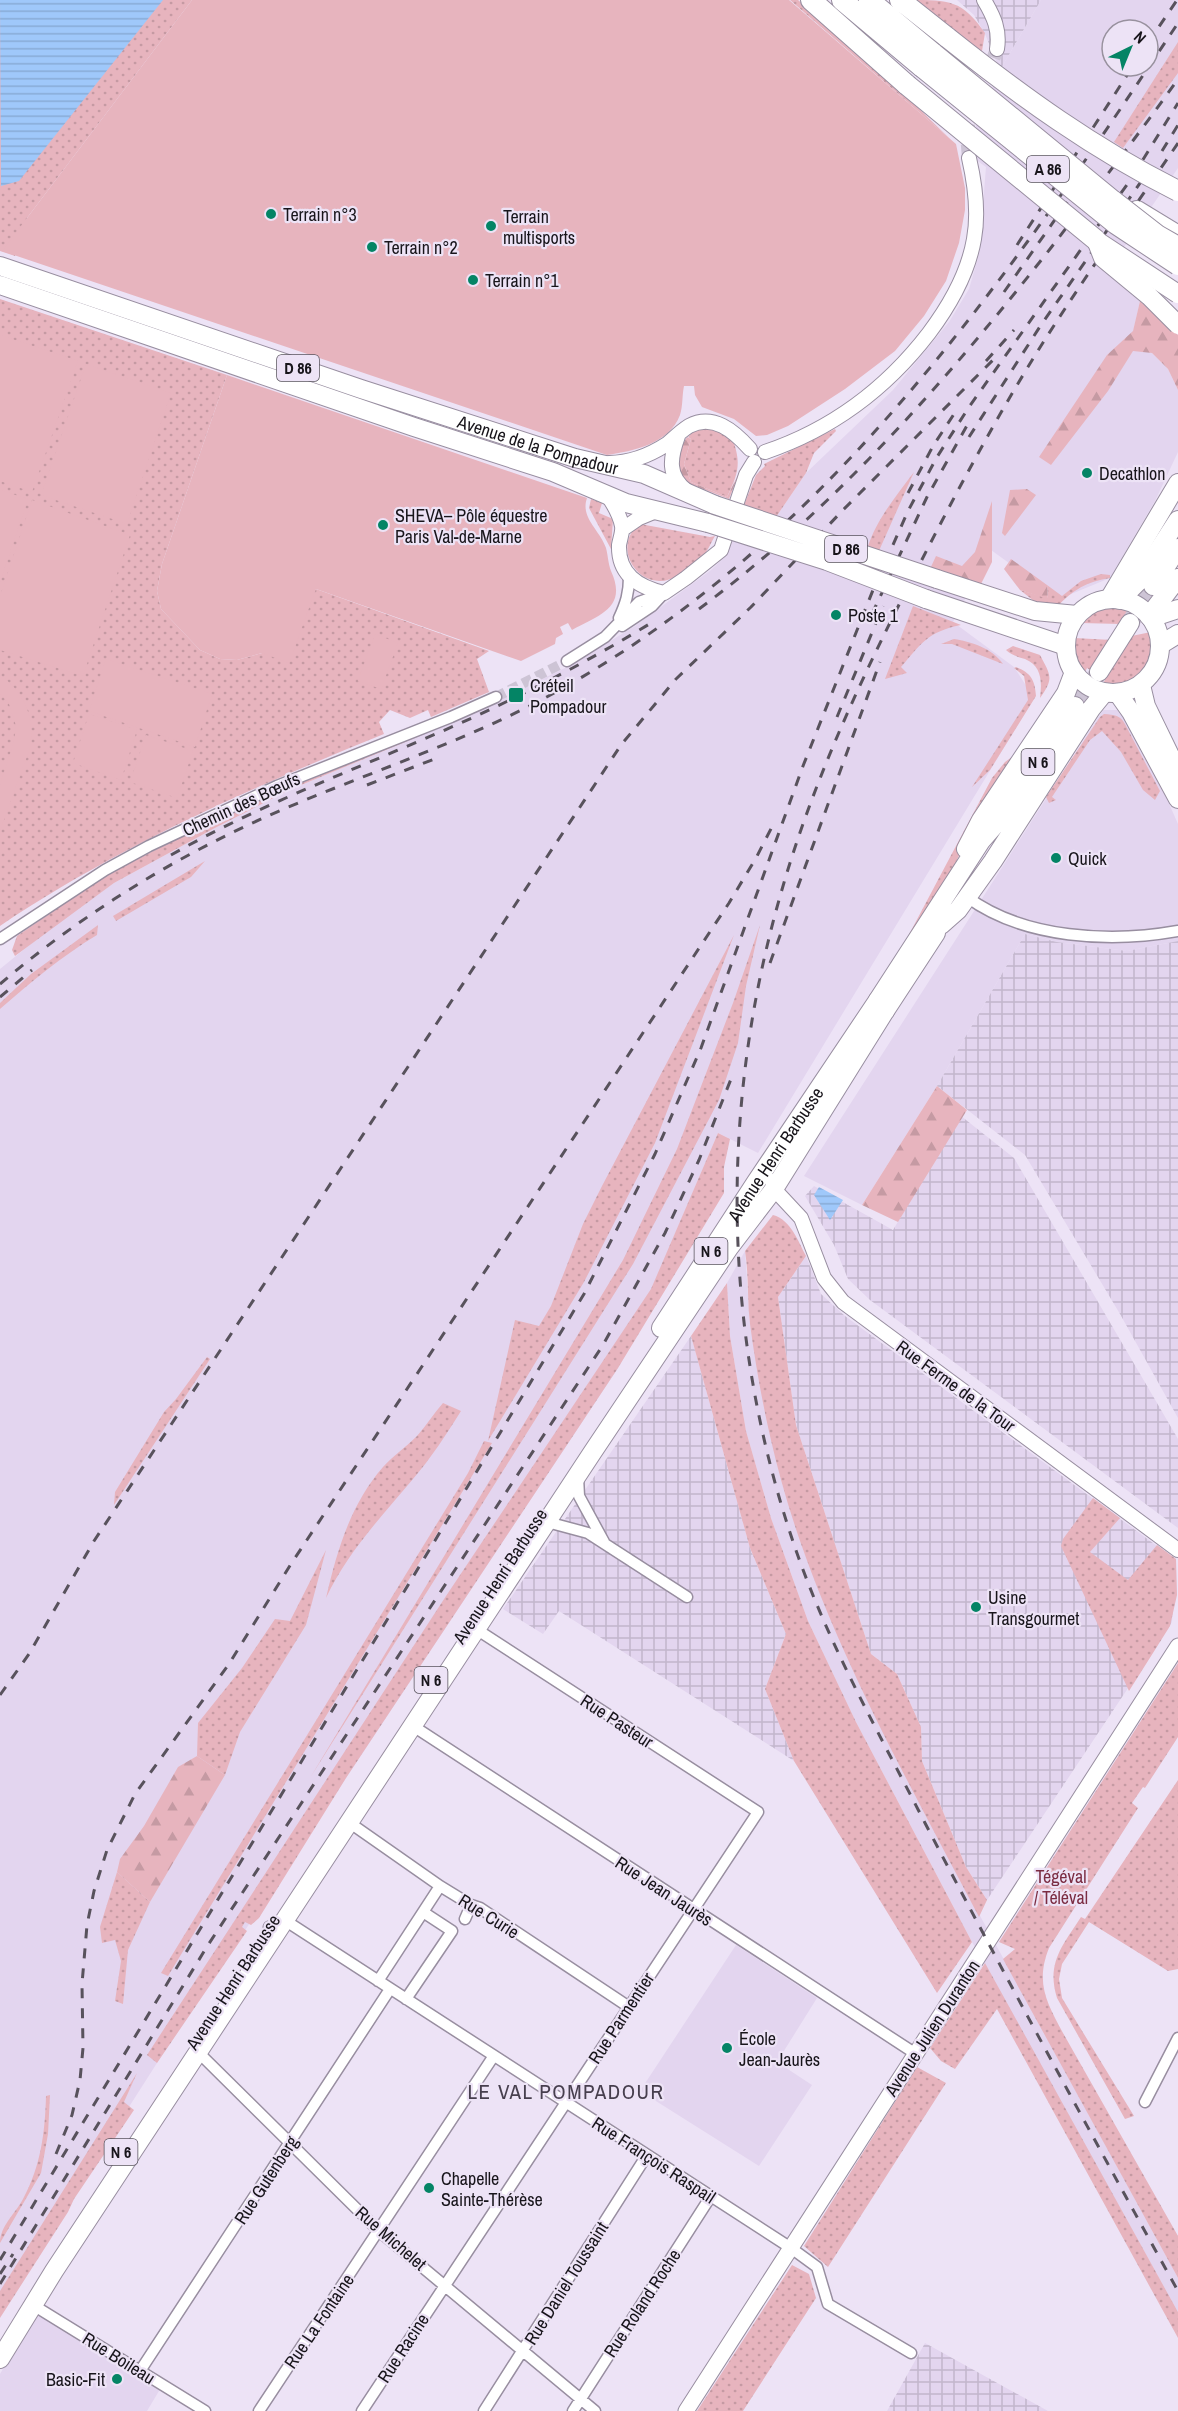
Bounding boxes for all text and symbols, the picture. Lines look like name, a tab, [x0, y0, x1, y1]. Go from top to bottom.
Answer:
north arrow	[1100, 18, 1160, 78]
text: N	[1129, 26, 1151, 48]
road number: A 86	[1027, 156, 1069, 182]
place label: Terrain n°3	[283, 202, 357, 227]
place label: Terrain multisports	[503, 204, 575, 250]
marker: Terrain n°3	[264, 207, 278, 221]
marker: Terrain multisports	[484, 219, 498, 233]
place label: Terrain n°2	[384, 235, 458, 260]
marker: Terrain n°2	[365, 240, 379, 254]
place label: Terrain n°1	[485, 268, 559, 293]
marker: Terrain n°1	[466, 273, 480, 287]
road number: D 86	[277, 355, 319, 381]
street label: Avenue de la Pompadour	[454, 408, 621, 480]
place label: Decathlon	[1099, 461, 1165, 486]
marker: Decathlon	[1080, 466, 1094, 480]
place label: SHEVA– Pôle équestre Paris Val-de-Marne	[395, 503, 547, 549]
marker: SHEVA– Pôle équestre Paris Val-de-Marne	[376, 518, 390, 532]
road number: D 86	[825, 536, 867, 562]
place label: Poste 1	[848, 603, 899, 628]
marker: Poste 1	[829, 608, 843, 622]
place label: Créteil Pompadour	[530, 673, 606, 719]
marker: Créteil Pompadour	[507, 686, 525, 704]
road number: N 6	[1022, 749, 1054, 775]
street label: Chemin des Bœufs	[178, 766, 304, 842]
place label: Quick	[1068, 846, 1107, 871]
marker: Quick	[1049, 851, 1063, 865]
street label: Avenue Henri Barbusse	[721, 1082, 829, 1227]
road number: N 6	[694, 1238, 728, 1264]
street label: Rue Ferme de la Tour	[891, 1334, 1021, 1438]
street label: Avenue Henri Barbusse	[446, 1504, 553, 1649]
place label: Usine Transgourmet	[988, 1585, 1079, 1631]
marker: Usine Transgourmet	[969, 1600, 983, 1614]
road number: N 6	[414, 1667, 448, 1693]
street label: Rue Pasteur	[576, 1688, 658, 1754]
street label: Rue Jean Jaurès	[610, 1850, 718, 1932]
park label: Tégéval / Téléval	[1034, 1864, 1088, 1910]
street label: Rue Curie	[454, 1888, 524, 1944]
street label: Avenue Henri Barbusse	[179, 1910, 286, 2055]
street label: Avenue Julien Duranton	[878, 1955, 986, 2102]
street label: Rue Parmentier	[582, 1967, 660, 2068]
place label: École Jean-Jaurès	[739, 2026, 820, 2072]
marker: École Jean-Jaurès	[720, 2041, 734, 2055]
district label: LE VAL POMPADOUR	[468, 2077, 664, 2106]
street label: Rue François Raspail	[587, 2111, 721, 2209]
street label: Rue Gutenberg	[228, 2130, 304, 2229]
road number: N 6	[104, 2139, 138, 2165]
place label: Chapelle Sainte-Thérèse	[441, 2166, 543, 2212]
marker: Chapelle Sainte-Thérèse	[422, 2181, 436, 2195]
street label: Rue Michelet	[350, 2200, 432, 2276]
street label: Rue Daniel Toussaint	[518, 2217, 614, 2349]
street label: Rue Roland Roche	[598, 2244, 686, 2362]
street label: Rue La Fontaine	[278, 2269, 360, 2373]
street label: Rue Racine	[371, 2309, 435, 2387]
street label: Rue Boileau	[78, 2326, 160, 2390]
place label: Basic-Fit	[46, 2367, 105, 2392]
marker: Basic-Fit	[110, 2372, 124, 2386]

